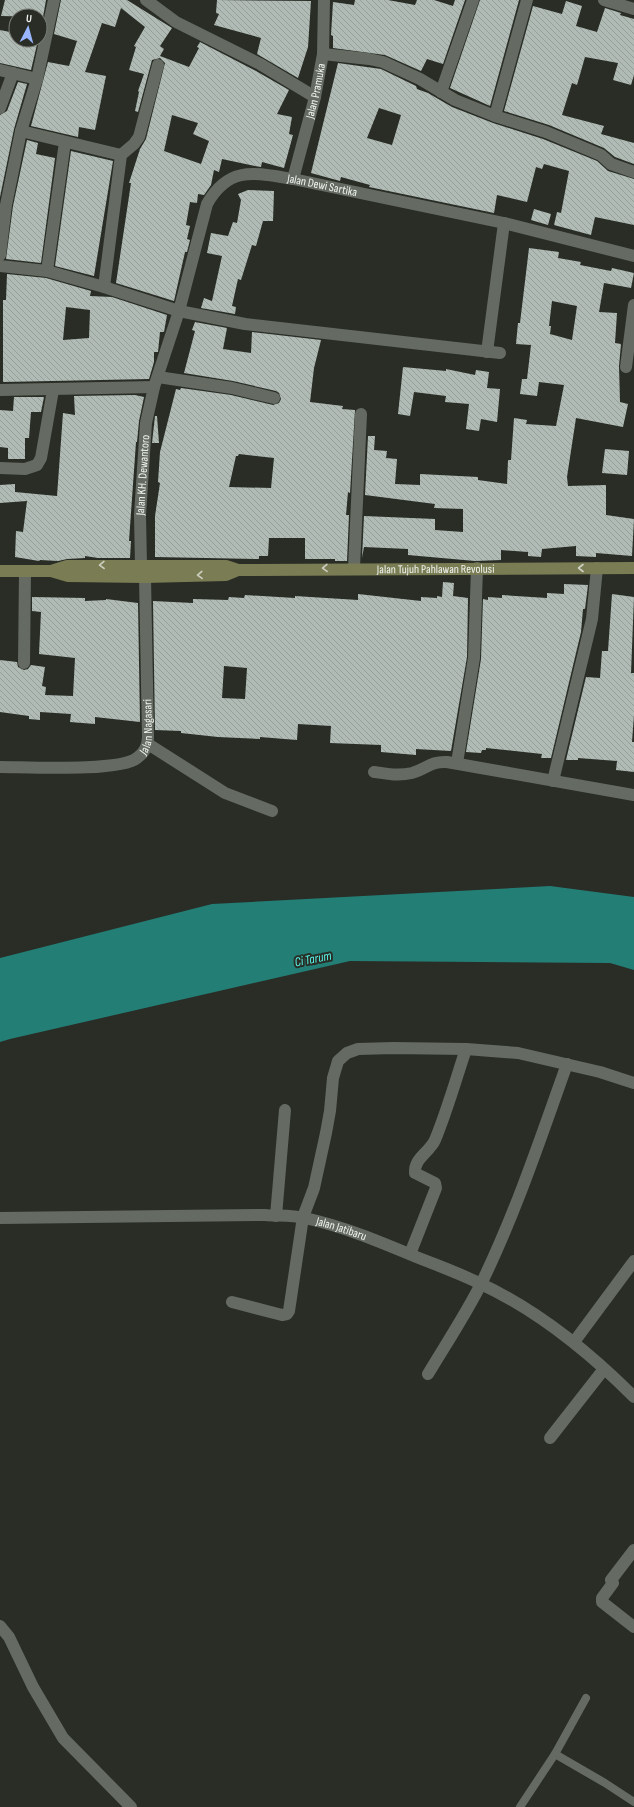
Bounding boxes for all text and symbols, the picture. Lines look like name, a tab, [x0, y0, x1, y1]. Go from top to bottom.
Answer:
north arrow	[8, 8, 48, 48]
text: U	[25, 12, 33, 25]
street label: Jalan Pramuka	[302, 62, 329, 121]
street label: Jalan Dewi Sartika	[285, 171, 359, 200]
street label: Jalan KH. Dewantoro	[132, 434, 153, 517]
one-way arrow	[99, 561, 105, 570]
street label: Jalan Tujuh Pahlawan Revolusi	[376, 561, 494, 577]
one-way arrow	[322, 564, 328, 572]
one-way arrow	[578, 564, 584, 572]
one-way arrow	[197, 571, 203, 580]
street label: Jalan Nagasari	[135, 699, 156, 759]
water label: Ci Tarum	[293, 948, 333, 970]
street label: Jalan Jatibaru	[314, 1213, 369, 1244]

